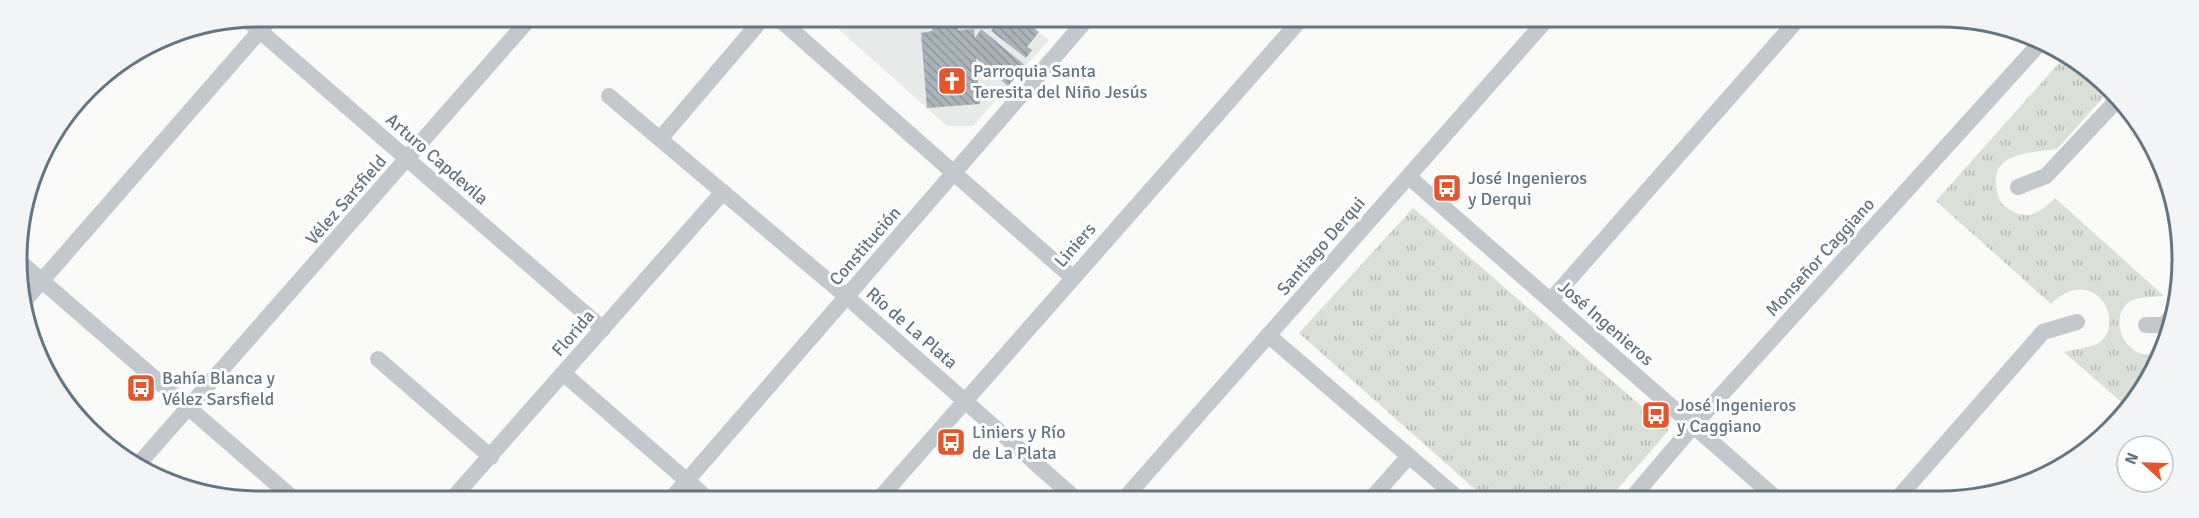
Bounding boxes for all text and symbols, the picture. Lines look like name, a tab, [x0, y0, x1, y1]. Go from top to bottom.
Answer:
place label: Parroquia Santa Teresita del Niño Jesús	[973, 60, 1148, 103]
church icon: Parroquia Santa Teresita del Niño Jesús	[936, 65, 968, 97]
street label: Arturo Capdevila	[381, 108, 493, 210]
street label: Vélez Sarsfield	[301, 150, 391, 250]
place label: José Ingenieros y Derqui	[1468, 167, 1587, 210]
bus stop icon: José Ingenieros y Derqui	[1431, 172, 1463, 204]
street label: Santiago Derqui	[1272, 192, 1370, 300]
street label: Monseñor Caggiano	[1761, 193, 1879, 321]
street label: Constitución	[825, 202, 905, 290]
street label: Liniers	[1050, 218, 1100, 272]
street label: José Ingenieros	[1554, 276, 1658, 370]
street label: Río de La Plata	[862, 282, 962, 374]
street label: Florida	[547, 305, 599, 361]
place label: Bahía Blanca y Vélez Sarsfield	[162, 367, 276, 410]
bus stop icon: Bahía Blanca y Vélez Sarsfield	[125, 372, 157, 404]
place label: José Ingenieros y Caggiano	[1677, 394, 1796, 437]
bus stop icon: José Ingenieros y Caggiano	[1640, 399, 1672, 431]
place label: Liniers y Río de La Plata	[972, 421, 1066, 464]
bus stop icon: Liniers y Río de La Plata	[935, 426, 967, 458]
north arrow	[2115, 434, 2175, 494]
text: N	[2121, 450, 2143, 468]

